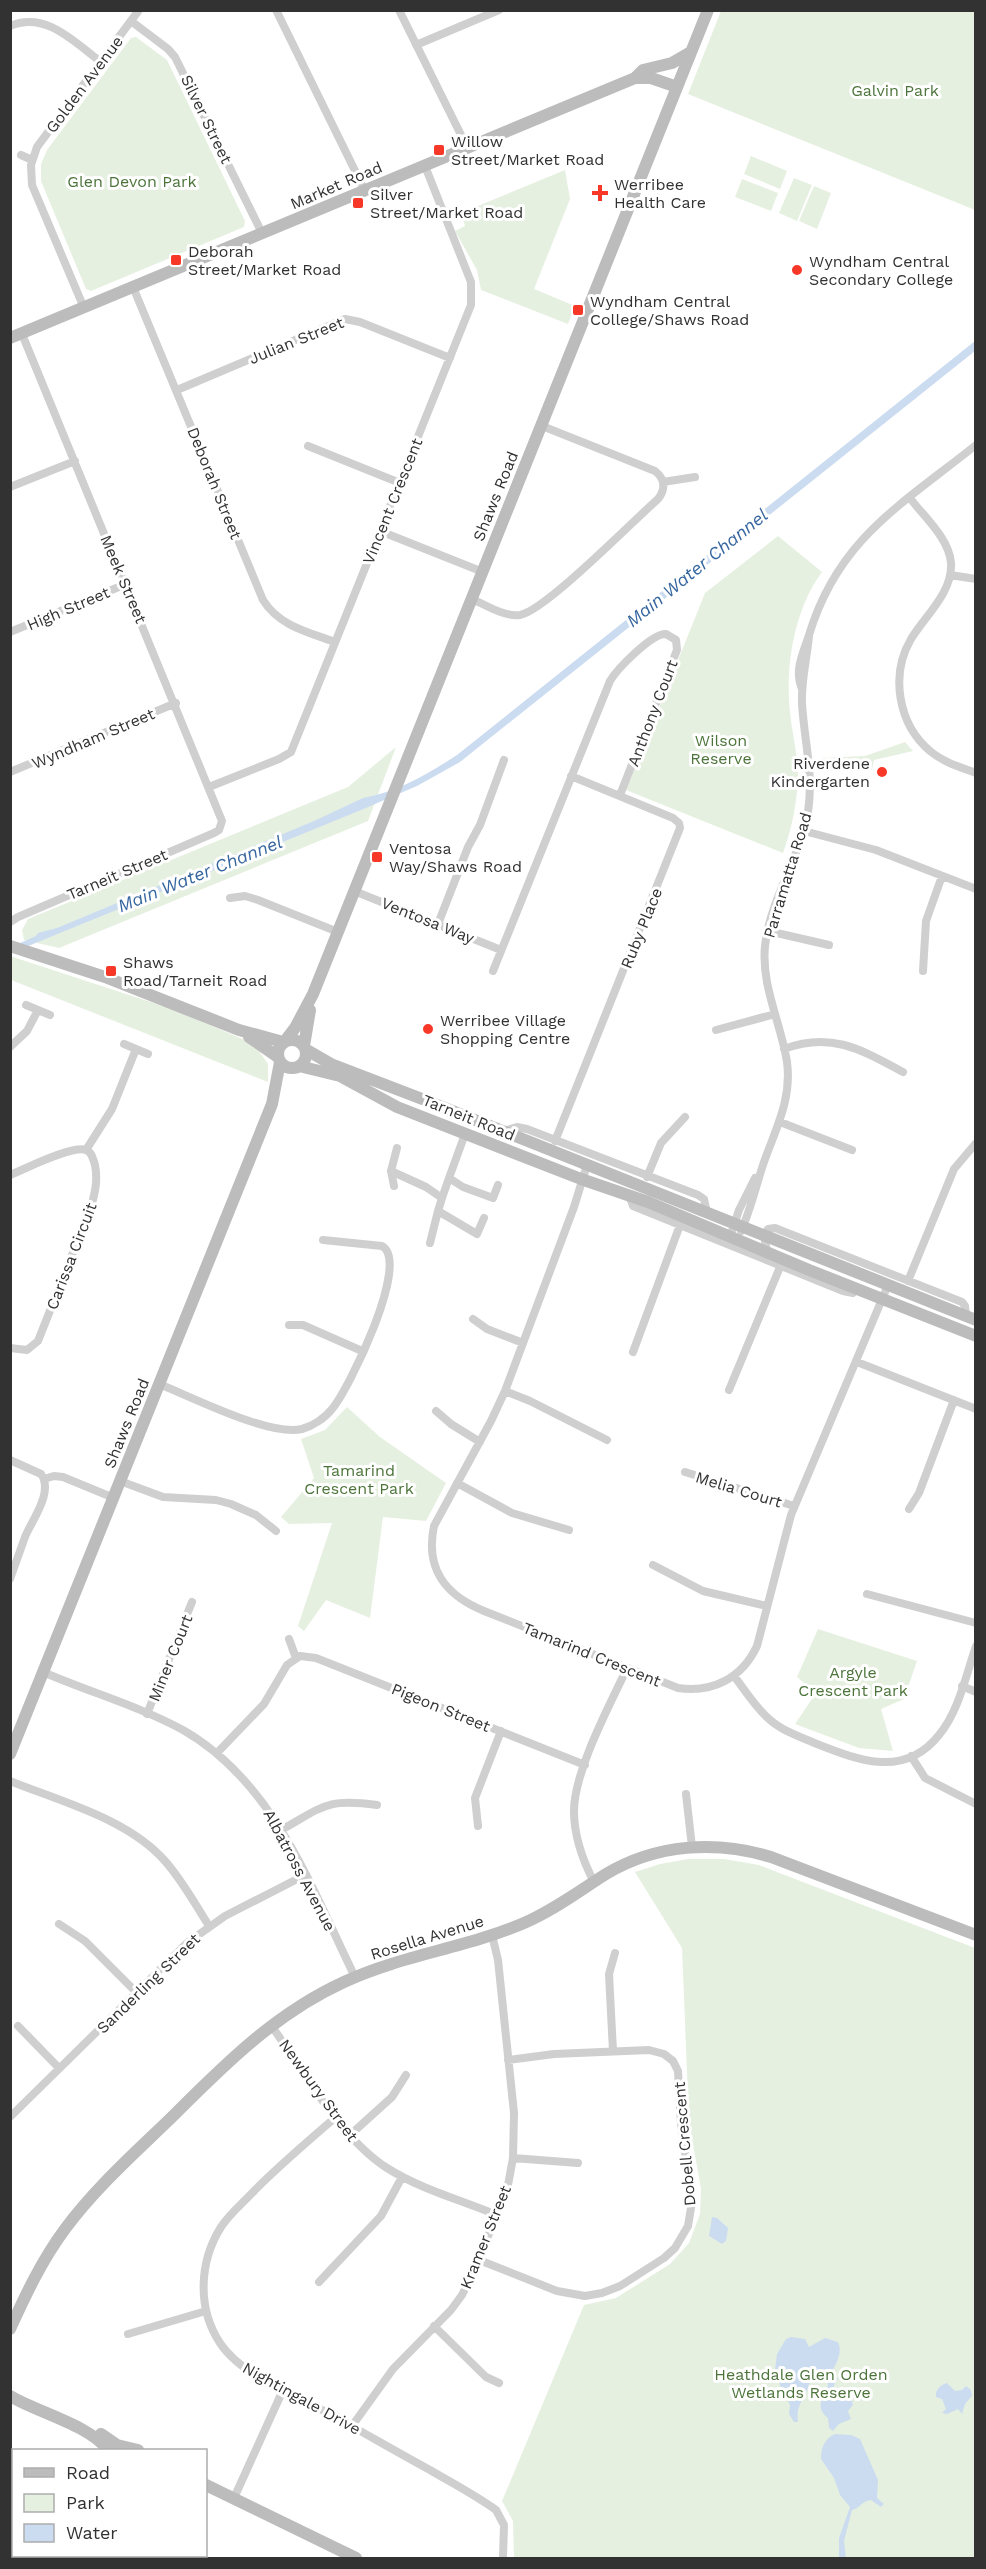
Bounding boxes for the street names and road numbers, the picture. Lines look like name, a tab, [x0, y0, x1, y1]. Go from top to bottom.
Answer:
street label: Golden Avenue	[42, 32, 127, 137]
street label: Silver Street	[177, 72, 236, 167]
street label: Market Road	[287, 158, 385, 213]
street label: Julian Street	[246, 313, 347, 368]
street label: Deborah Street	[183, 424, 246, 542]
street label: Vincent Crescent	[359, 435, 427, 567]
street label: Shaws Road	[469, 449, 522, 544]
street label: Meek Street	[96, 532, 151, 627]
street label: High Street	[24, 582, 113, 634]
street label: Anthony Court	[623, 657, 682, 769]
street label: Wyndham Street	[29, 704, 158, 773]
street label: Parramatta Road	[759, 810, 816, 940]
street label: Tarneit Street	[64, 845, 171, 904]
street label: Ruby Place	[617, 885, 666, 971]
street label: Ventosa Way	[378, 893, 478, 948]
street label: Tarneit Road	[420, 1090, 518, 1145]
street label: Carissa Circuit	[42, 1200, 101, 1312]
street label: Shaws Road	[100, 1376, 153, 1471]
street label: Melia Court	[693, 1467, 785, 1512]
street label: Miner Court	[144, 1612, 197, 1704]
street label: Tamarind Crescent	[520, 1618, 664, 1691]
street label: Pigeon Street	[389, 1679, 493, 1736]
street label: Albatross Avenue	[259, 1806, 340, 1934]
street label: Rosella Avenue	[368, 1911, 486, 1964]
street label: Sanderling Street	[93, 1929, 204, 2037]
street label: Newbury Street	[275, 2035, 362, 2145]
street label: Dobell Crescent	[670, 2081, 699, 2207]
street label: Kramer Street	[456, 2182, 515, 2292]
street label: Nightingale Drive	[239, 2358, 364, 2439]

